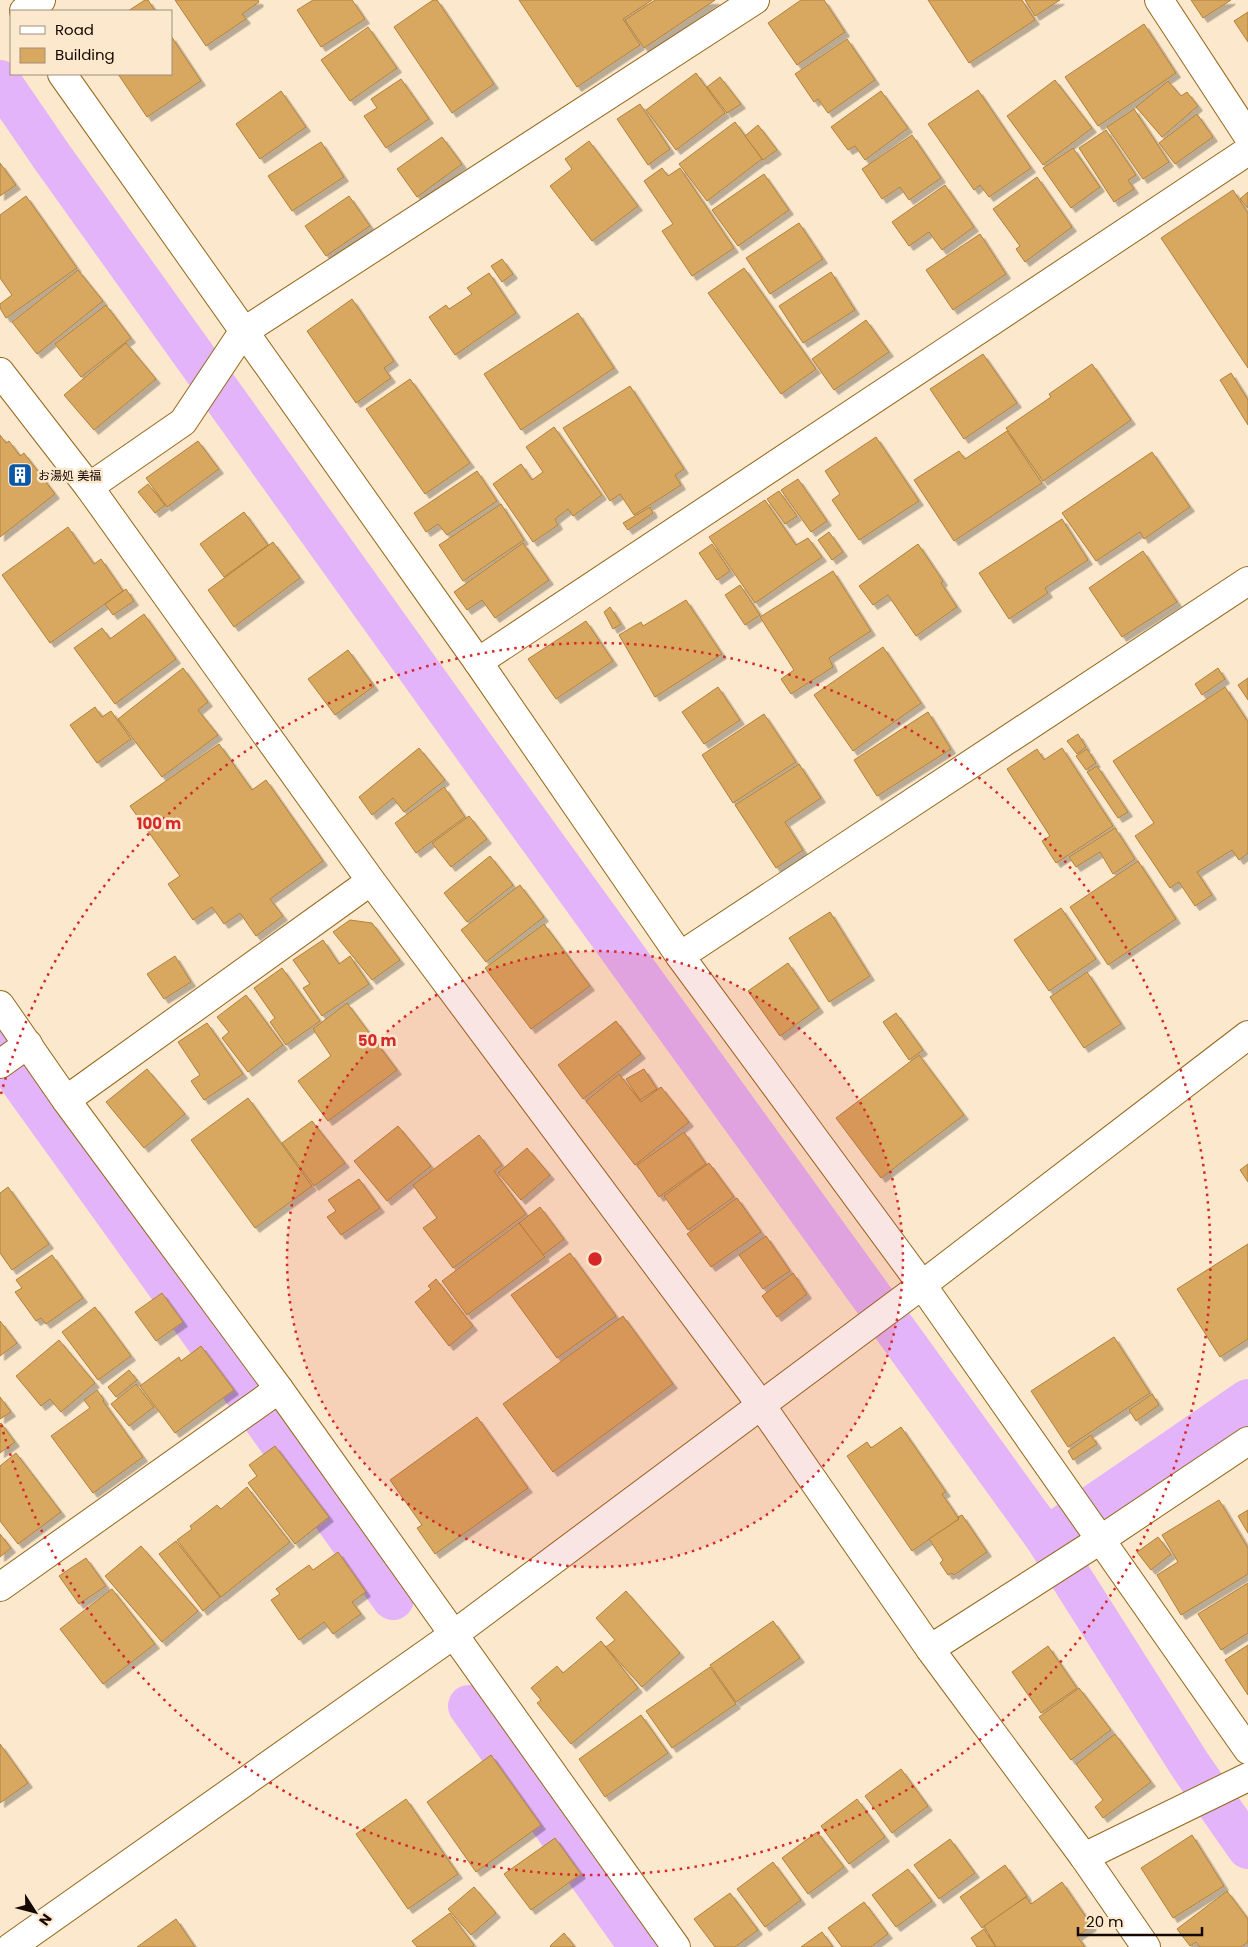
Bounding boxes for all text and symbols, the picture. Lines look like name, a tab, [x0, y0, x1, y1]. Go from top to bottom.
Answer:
legend	[10, 10, 172, 75]
text: Road	[55, 19, 94, 40]
text: Building	[55, 44, 115, 65]
building icon: お湯処 美福	[7, 462, 33, 488]
place label: お湯処 美福	[38, 467, 101, 484]
text: 100 m	[137, 813, 181, 834]
text: 50 m	[358, 1030, 396, 1051]
centre of rings	[586, 1250, 604, 1268]
north arrow	[10, 1887, 60, 1937]
scale bar	[1078, 1904, 1202, 1936]
text: N	[34, 1910, 57, 1930]
text: 20 m	[1086, 1911, 1124, 1932]

